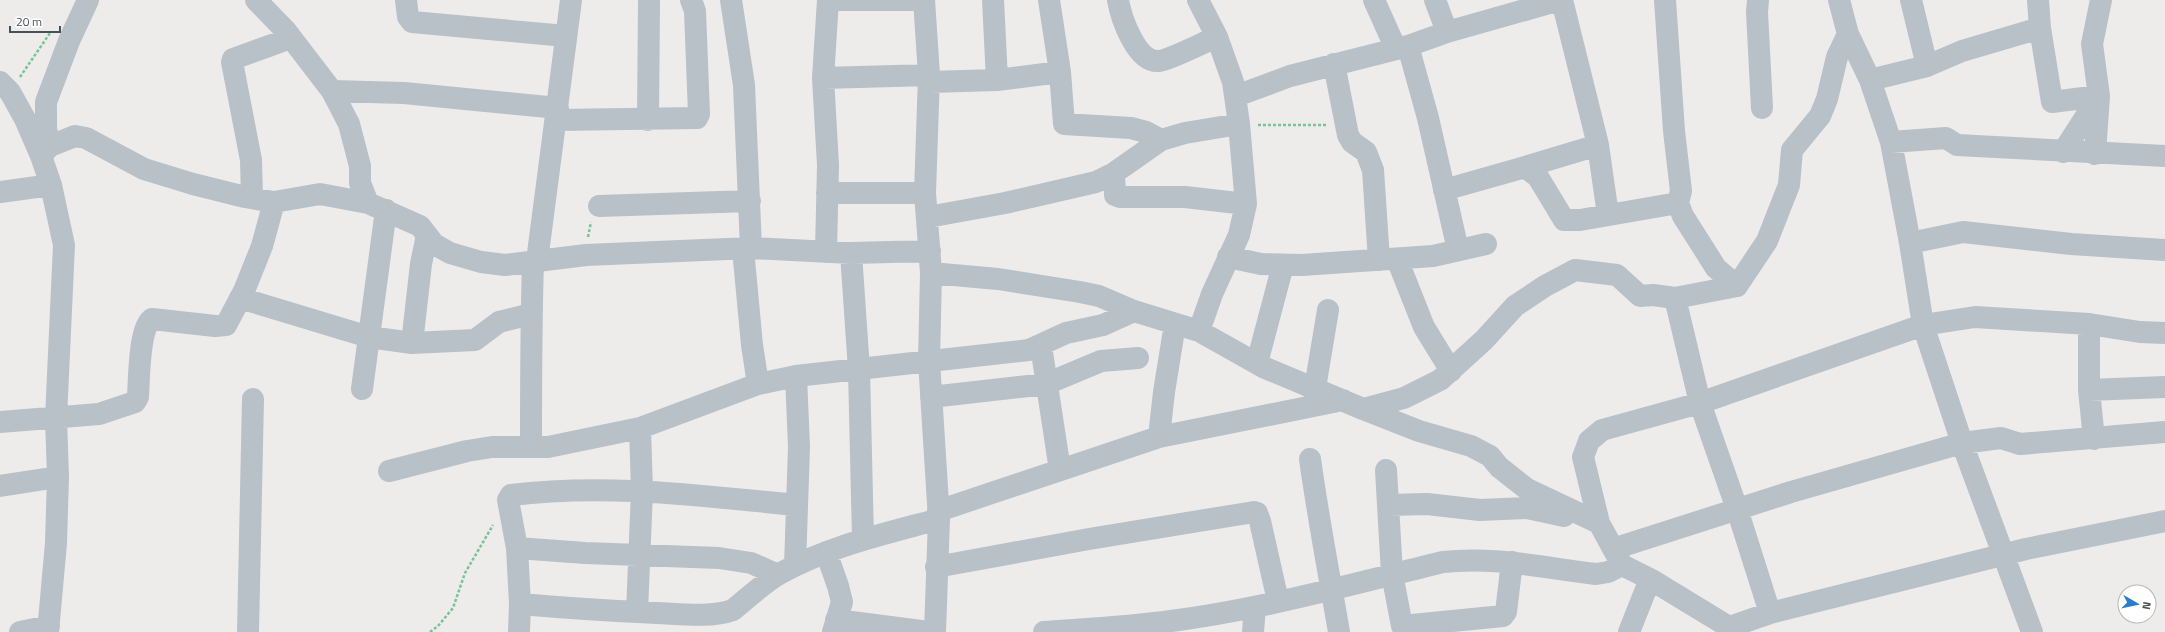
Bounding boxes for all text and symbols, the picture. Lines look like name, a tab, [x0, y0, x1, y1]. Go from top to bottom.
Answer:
scale bar	[10, 8, 60, 34]
text: 20 m	[16, 12, 42, 31]
north arrow	[2117, 584, 2157, 624]
text: N	[2138, 601, 2155, 611]

